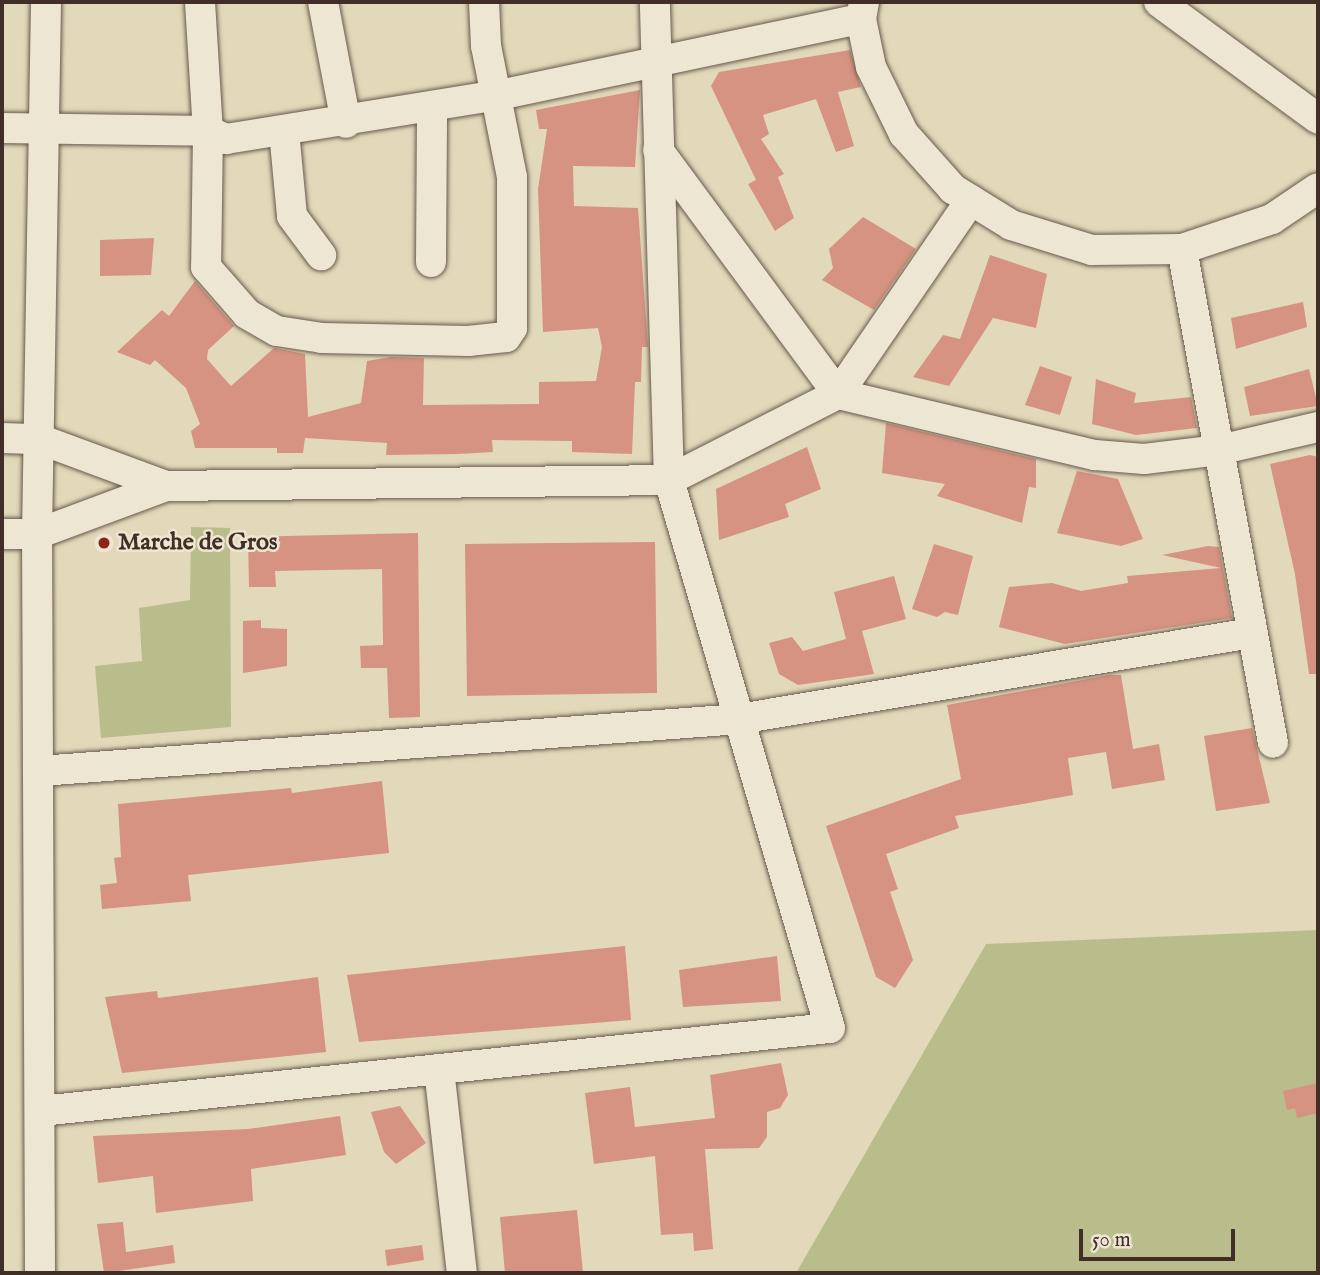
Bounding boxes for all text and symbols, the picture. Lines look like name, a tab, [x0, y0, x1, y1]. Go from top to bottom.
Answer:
place label: Marche de Gros	[118, 529, 277, 557]
marker: Marche de Gros	[96, 535, 112, 551]
scale bar	[1082, 1216, 1238, 1260]
text: 50 m	[1092, 1227, 1131, 1254]

